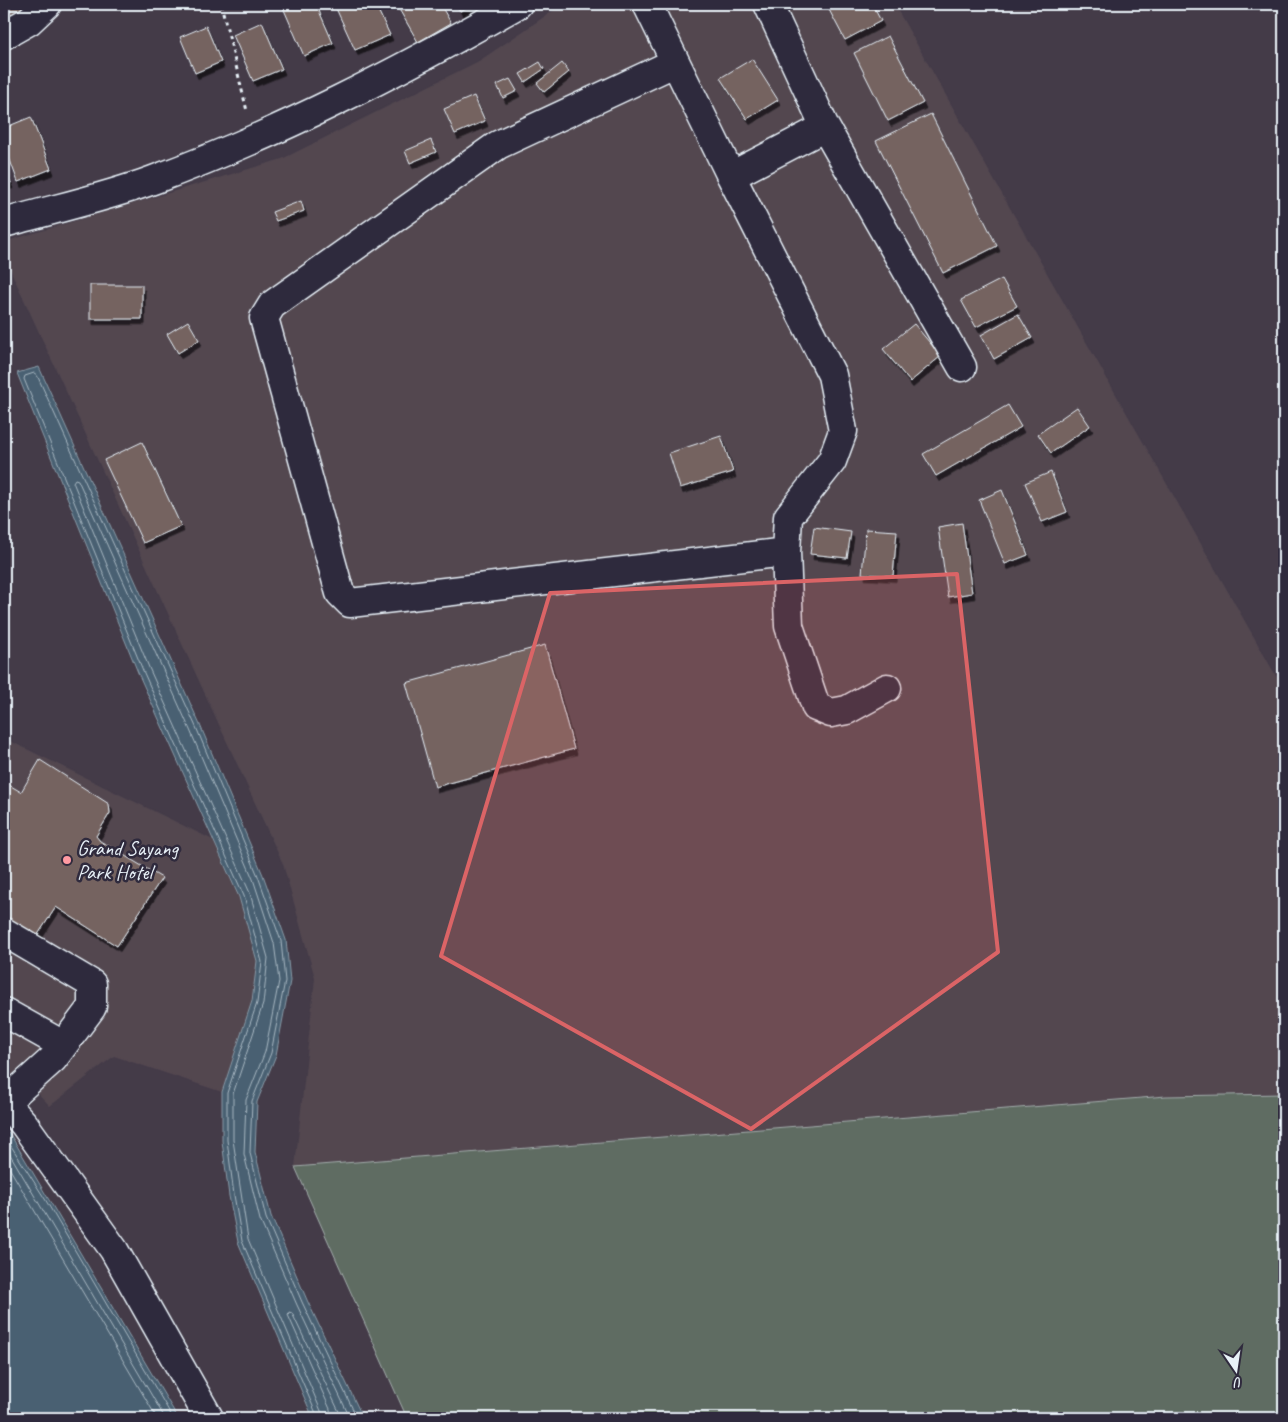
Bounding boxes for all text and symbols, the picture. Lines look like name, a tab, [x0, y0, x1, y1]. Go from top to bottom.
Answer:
place label: Grand Sayang Park Hotel	[77, 835, 179, 885]
marker: Grand Sayang Park Hotel	[61, 854, 73, 866]
north arrow	[1210, 1344, 1260, 1394]
text: U	[1230, 1373, 1244, 1392]

